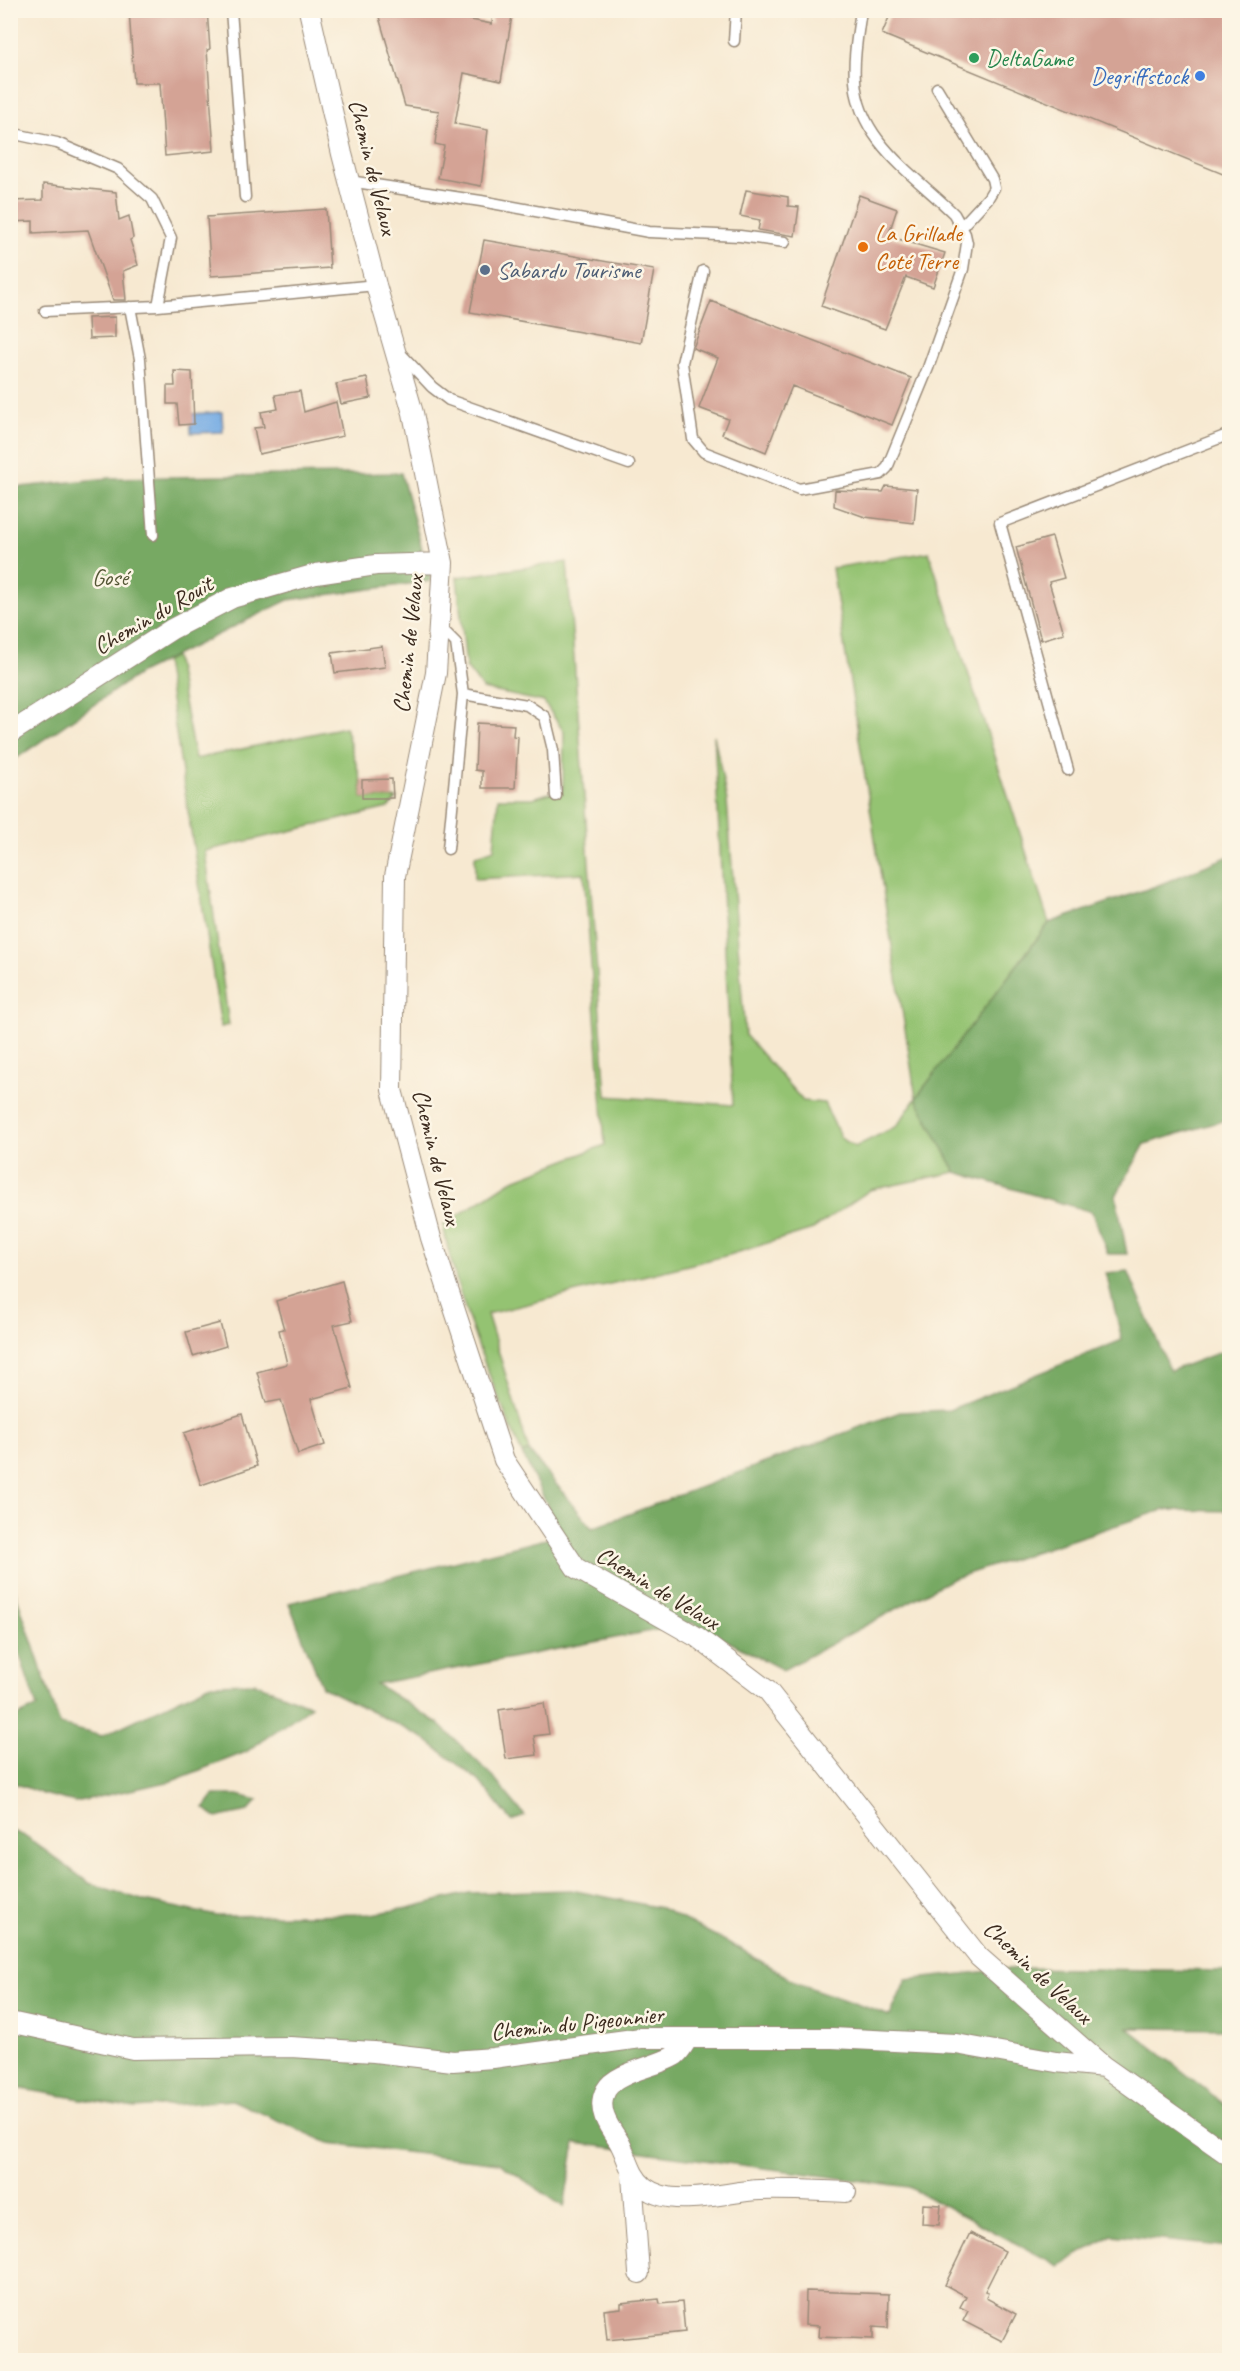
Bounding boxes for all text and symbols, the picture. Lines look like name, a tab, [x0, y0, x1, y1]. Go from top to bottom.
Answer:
place label: DeltaGame	[986, 43, 1075, 73]
marker: DeltaGame	[967, 51, 981, 65]
place label: Degriffstock	[1091, 61, 1190, 91]
marker: Degriffstock	[1193, 69, 1207, 83]
street label: Chemin de Velaux	[342, 96, 405, 240]
place label: La Grillade Coté Terre	[875, 218, 964, 276]
marker: La Grillade Coté Terre	[856, 240, 870, 254]
place label: Sabardu Tourisme	[497, 255, 643, 285]
marker: Sabardu Tourisme	[478, 263, 492, 277]
park label: Gosé	[92, 562, 132, 592]
street label: Chemin du Rouit	[88, 568, 220, 661]
street label: Chemin de Velaux	[386, 572, 430, 715]
street label: Chemin de Velaux	[406, 1086, 469, 1230]
street label: Chemin de Velaux	[591, 1539, 727, 1637]
street label: Chemin de Velaux	[977, 1914, 1100, 2031]
street label: Chemin du Pigeonnier	[489, 1999, 667, 2047]

